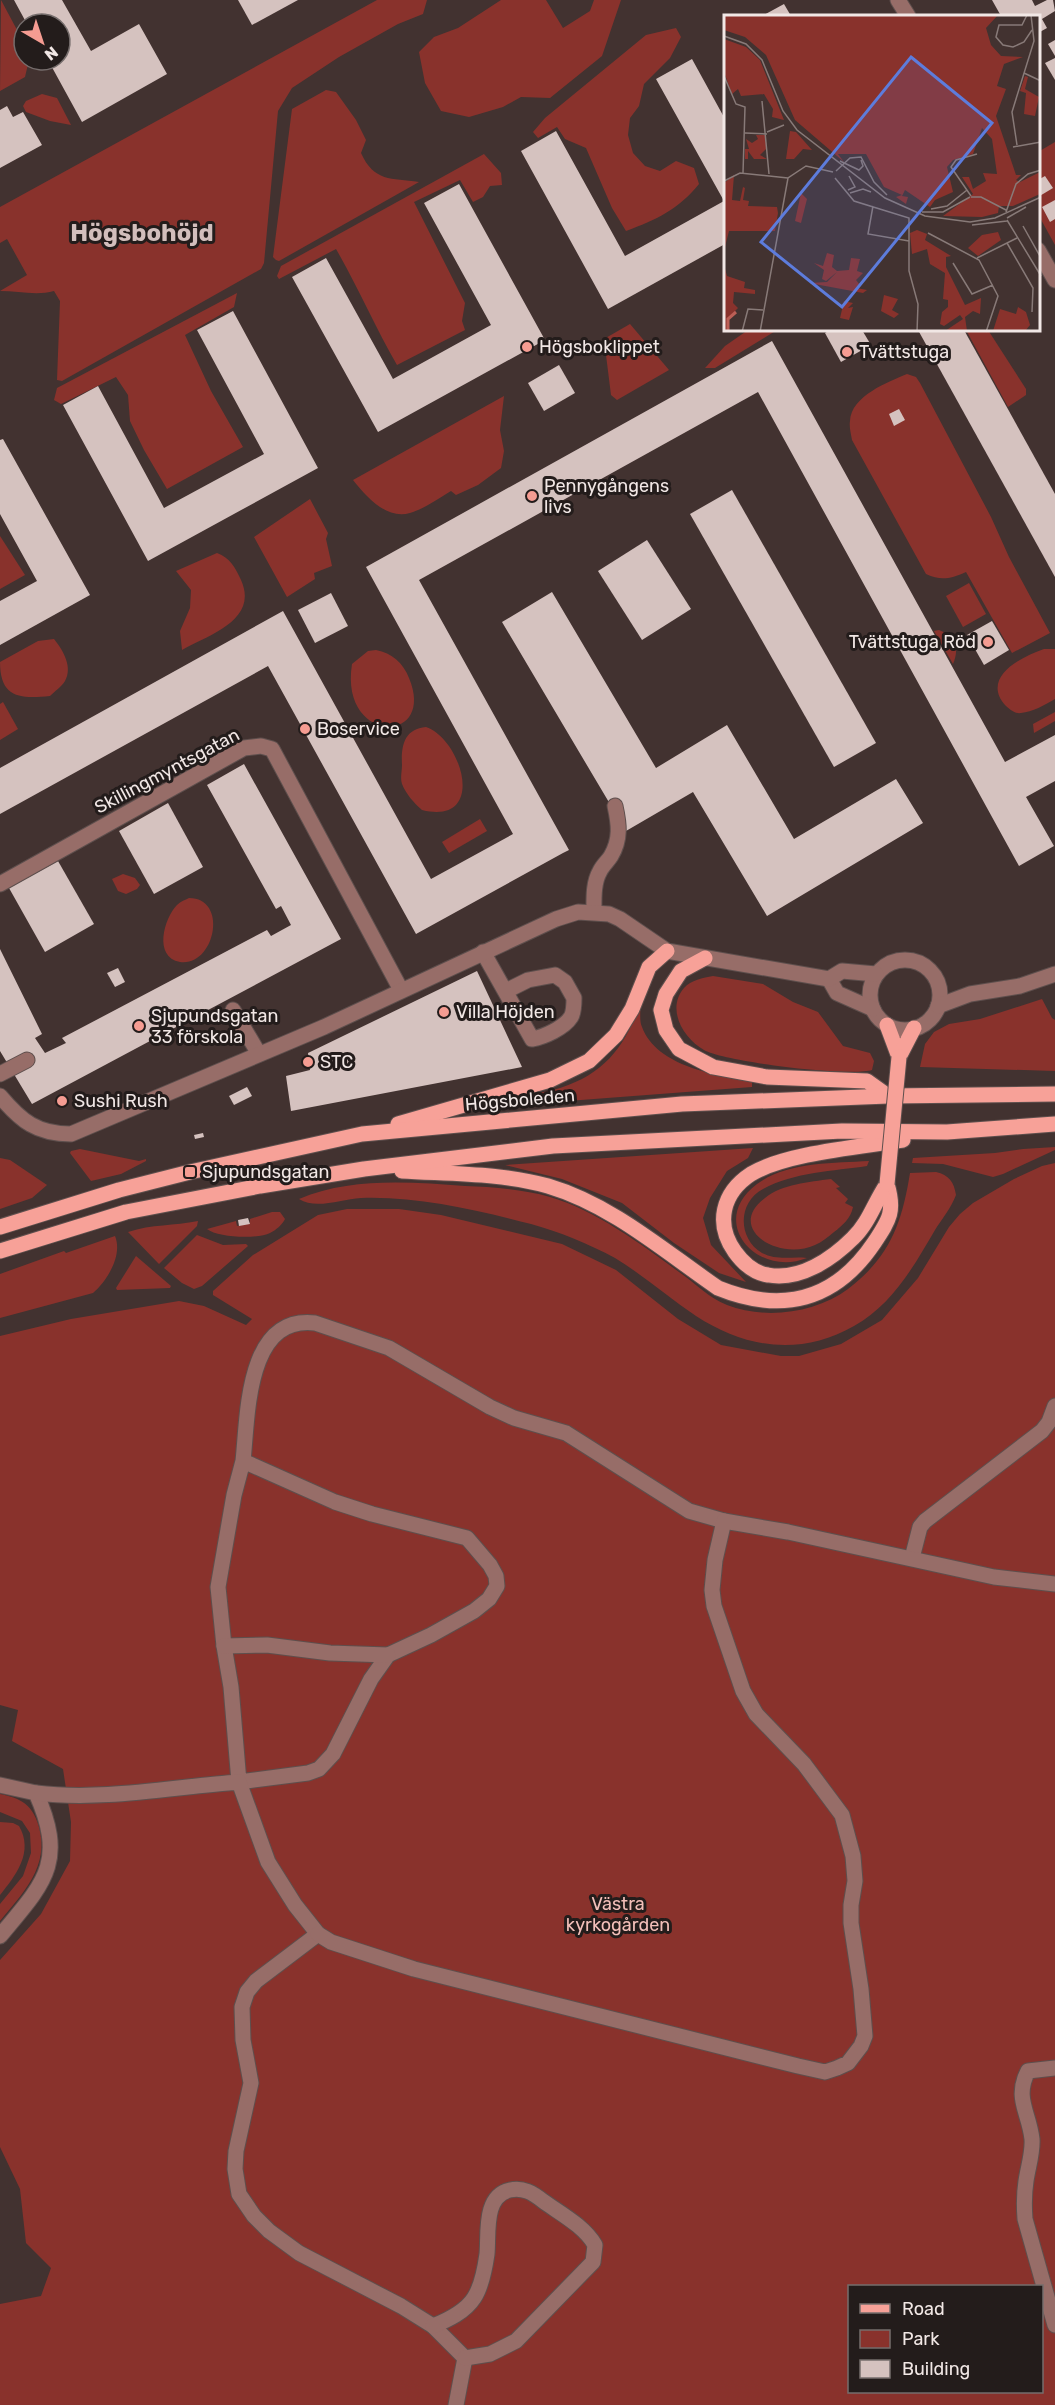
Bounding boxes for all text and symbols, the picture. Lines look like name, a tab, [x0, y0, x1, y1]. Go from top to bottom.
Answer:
north arrow	[12, 12, 72, 72]
inset map	[724, 15, 1040, 332]
text: N	[41, 42, 62, 64]
district label: Högsbohöjd	[70, 219, 214, 247]
place label: Högsboklippet	[539, 336, 660, 358]
marker: Högsboklippet	[520, 340, 534, 354]
place label: Tvättstuga	[859, 341, 949, 363]
marker: Tvättstuga	[840, 345, 854, 359]
place label: Pennygångens livs	[544, 475, 669, 518]
marker: Pennygångens livs	[525, 489, 539, 503]
place label: Tvättstuga Röd	[849, 631, 976, 653]
marker: Tvättstuga Röd	[981, 635, 995, 649]
place label: Boservice	[317, 718, 400, 740]
marker: Boservice	[298, 722, 312, 736]
street label: Skillingmyntsgatan	[91, 724, 243, 818]
place label: Villa Höjden	[456, 1001, 555, 1023]
place label: Sjupundsgatan 33 förskola	[151, 1005, 278, 1048]
marker: Villa Höjden	[437, 1005, 451, 1019]
marker: Sjupundsgatan 33 förskola	[132, 1019, 146, 1033]
place label: STC	[320, 1051, 353, 1073]
marker: STC	[301, 1055, 315, 1069]
street label: Högsboleden	[464, 1084, 576, 1116]
place label: Sushi Rush	[74, 1090, 168, 1112]
marker: Sushi Rush	[55, 1094, 69, 1108]
place label: Sjupundsgatan	[202, 1161, 329, 1183]
marker: Sjupundsgatan	[183, 1165, 197, 1179]
park label: Västra kyrkogården	[566, 1893, 670, 1936]
legend	[848, 2285, 1043, 2393]
text: Road	[902, 2298, 945, 2320]
text: Park	[902, 2328, 940, 2350]
text: Building	[902, 2358, 970, 2380]

